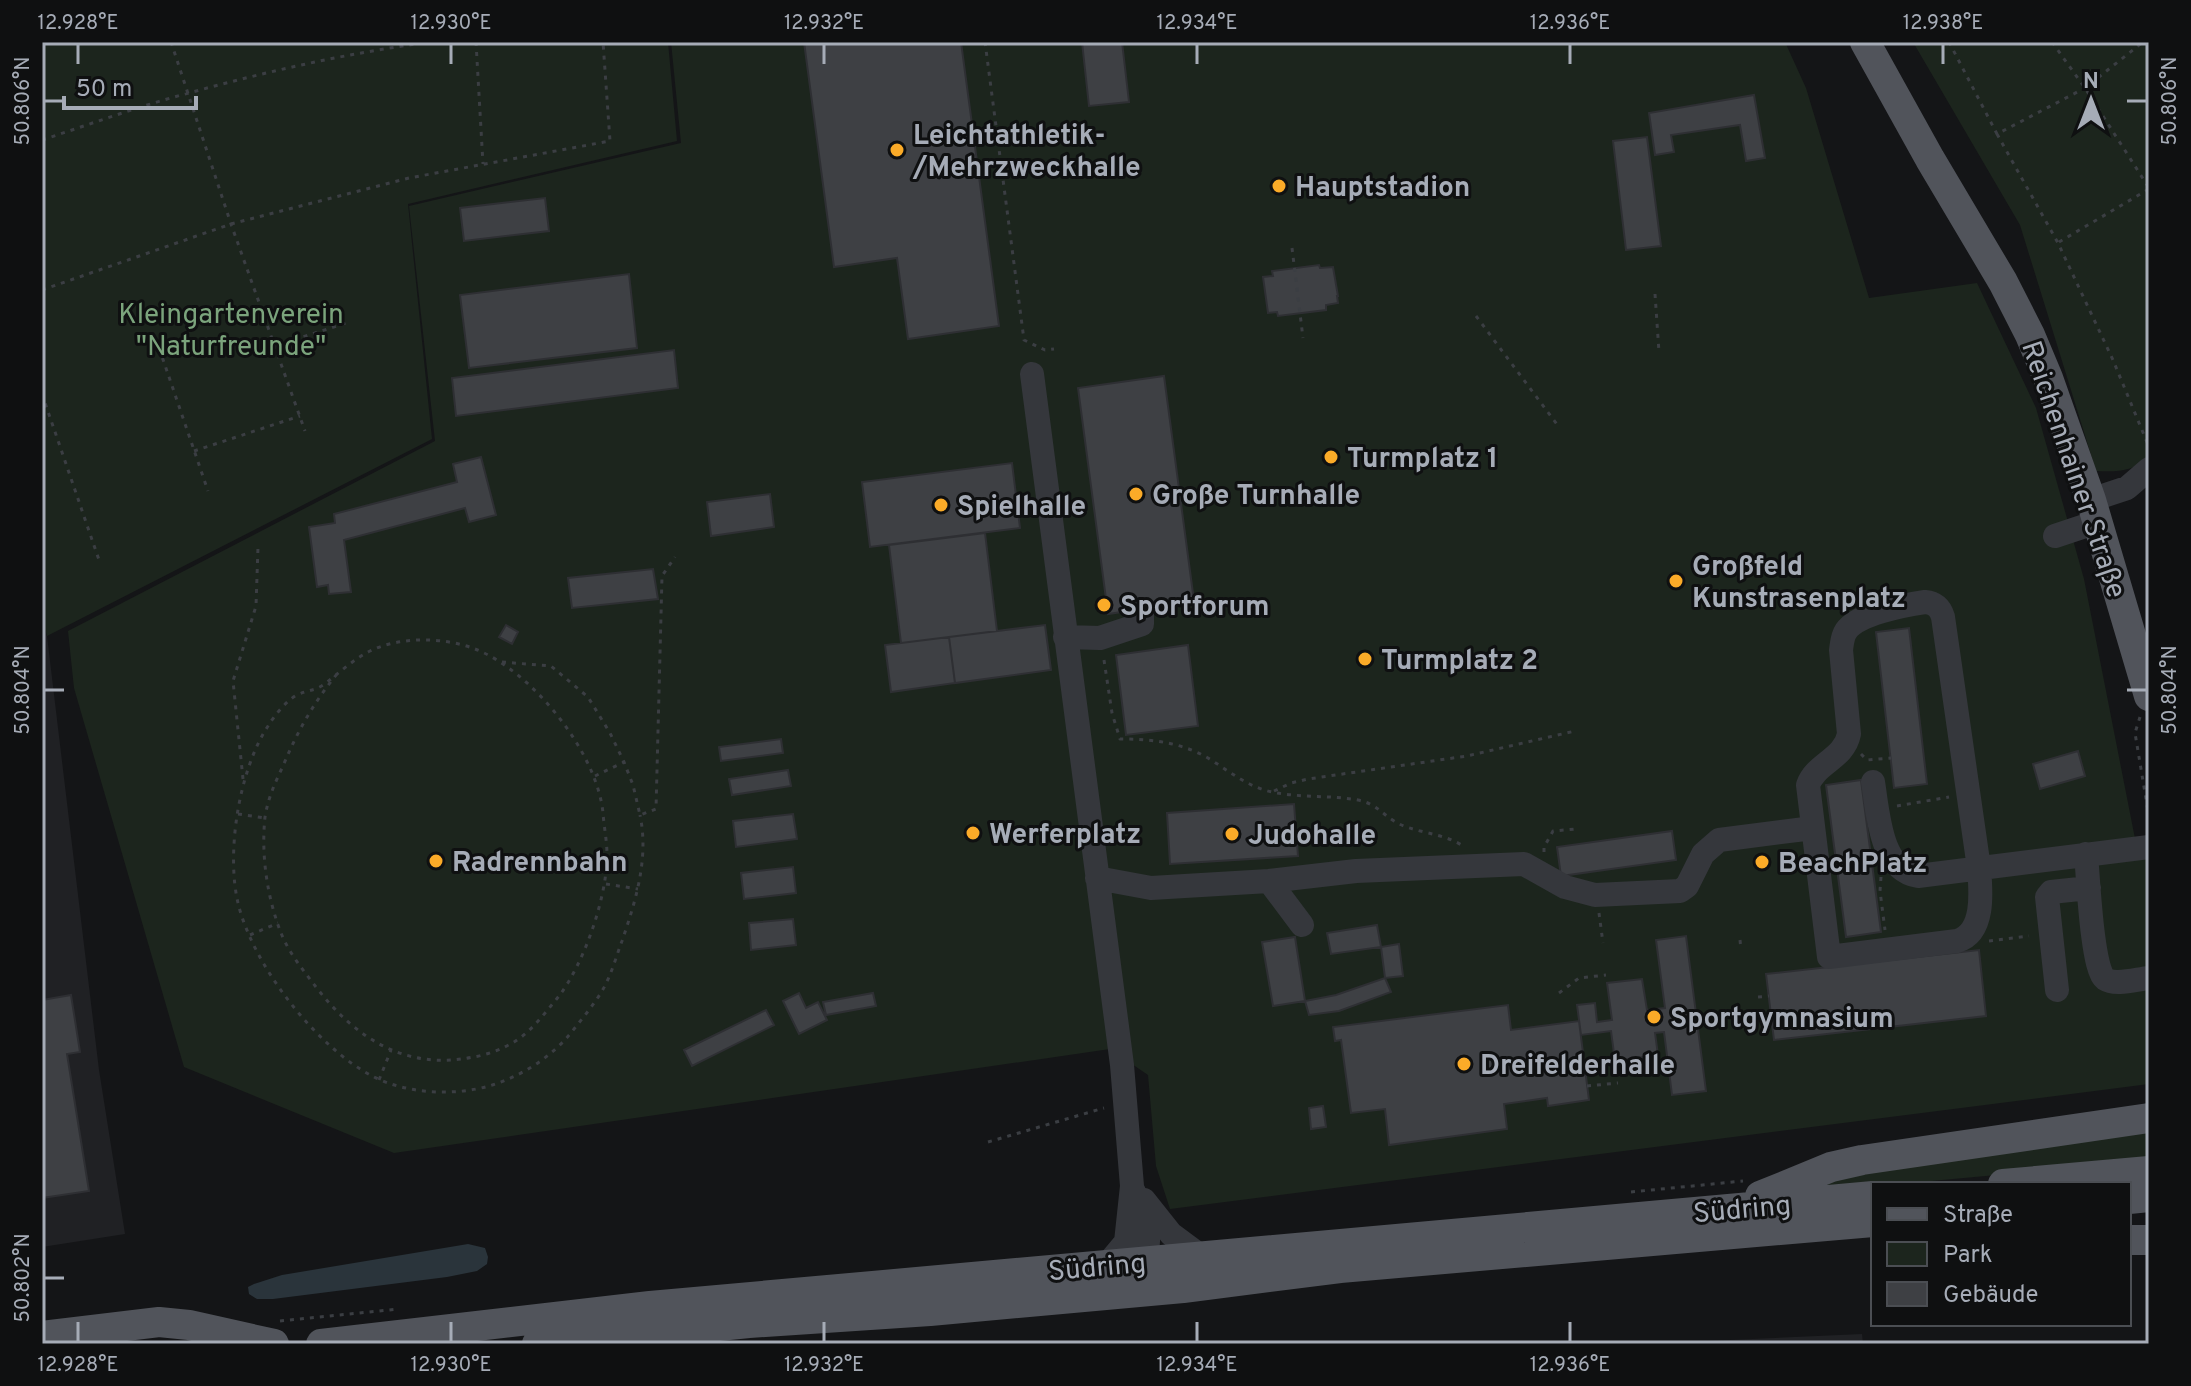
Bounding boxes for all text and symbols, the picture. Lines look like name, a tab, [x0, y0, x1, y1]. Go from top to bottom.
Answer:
text: 12.928°E	[38, 11, 118, 37]
text: 12.930°E	[411, 11, 491, 37]
text: 12.932°E	[784, 11, 864, 37]
text: 12.934°E	[1157, 11, 1237, 37]
text: 12.936°E	[1530, 11, 1610, 37]
text: 12.938°E	[1903, 11, 1983, 37]
text: 50.806°N	[11, 57, 37, 145]
text: 50.806°N	[2158, 57, 2184, 145]
scale bar	[64, 60, 196, 110]
north arrow	[2051, 60, 2131, 140]
text: N	[2083, 69, 2099, 96]
text: 50 m	[76, 75, 132, 105]
place label: Leichtathletik- /Mehrzweckhalle	[912, 119, 1141, 187]
marker: Leichtathletik- /Mehrzweckhalle	[888, 141, 906, 159]
place label: Hauptstadion	[1295, 171, 1470, 207]
marker: Hauptstadion	[1270, 177, 1288, 195]
park label: Kleingartenverein "Naturfreunde"	[118, 298, 344, 366]
street label: Reichenhainer Straße	[2011, 337, 2133, 603]
place label: Turmplatz 1	[1347, 442, 1498, 478]
marker: Turmplatz 1	[1322, 448, 1340, 466]
place label: Große Turnhalle	[1152, 479, 1360, 515]
marker: Große Turnhalle	[1127, 485, 1145, 503]
place label: Spielhalle	[957, 490, 1086, 526]
marker: Spielhalle	[932, 496, 950, 514]
place label: Großfeld Kunstrasenplatz	[1692, 550, 1906, 618]
marker: Großfeld Kunstrasenplatz	[1667, 572, 1685, 590]
place label: Sportforum	[1120, 590, 1270, 626]
marker: Sportforum	[1095, 596, 1113, 614]
place label: Turmplatz 2	[1381, 644, 1538, 680]
text: 50.804°N	[11, 645, 37, 735]
text: 50.804°N	[2158, 645, 2184, 735]
marker: Turmplatz 2	[1356, 650, 1374, 668]
place label: Werferplatz	[989, 818, 1141, 854]
place label: Judohalle	[1248, 819, 1376, 855]
marker: Werferplatz	[964, 824, 982, 842]
marker: Judohalle	[1223, 825, 1241, 843]
place label: Radrennbahn	[452, 846, 628, 882]
place label: BeachPlatz	[1778, 847, 1928, 883]
marker: Radrennbahn	[427, 852, 445, 870]
marker: BeachPlatz	[1753, 853, 1771, 871]
place label: Sportgymnasium	[1670, 1002, 1894, 1038]
marker: Sportgymnasium	[1645, 1008, 1663, 1026]
place label: Dreifelderhalle	[1480, 1049, 1675, 1085]
marker: Dreifelderhalle	[1455, 1055, 1473, 1073]
legend	[1871, 1182, 2131, 1326]
street label: Südring	[1692, 1189, 1793, 1233]
text: Straße	[1943, 1201, 2013, 1231]
text: 50.802°N	[11, 1233, 37, 1323]
text: Park	[1943, 1241, 1993, 1271]
street label: Südring	[1047, 1247, 1148, 1291]
text: Gebäude	[1943, 1281, 2038, 1311]
text: 12.928°E	[38, 1353, 118, 1379]
text: 12.930°E	[411, 1353, 491, 1379]
text: 12.932°E	[784, 1353, 864, 1379]
text: 12.934°E	[1157, 1353, 1237, 1379]
text: 12.936°E	[1530, 1353, 1610, 1379]

